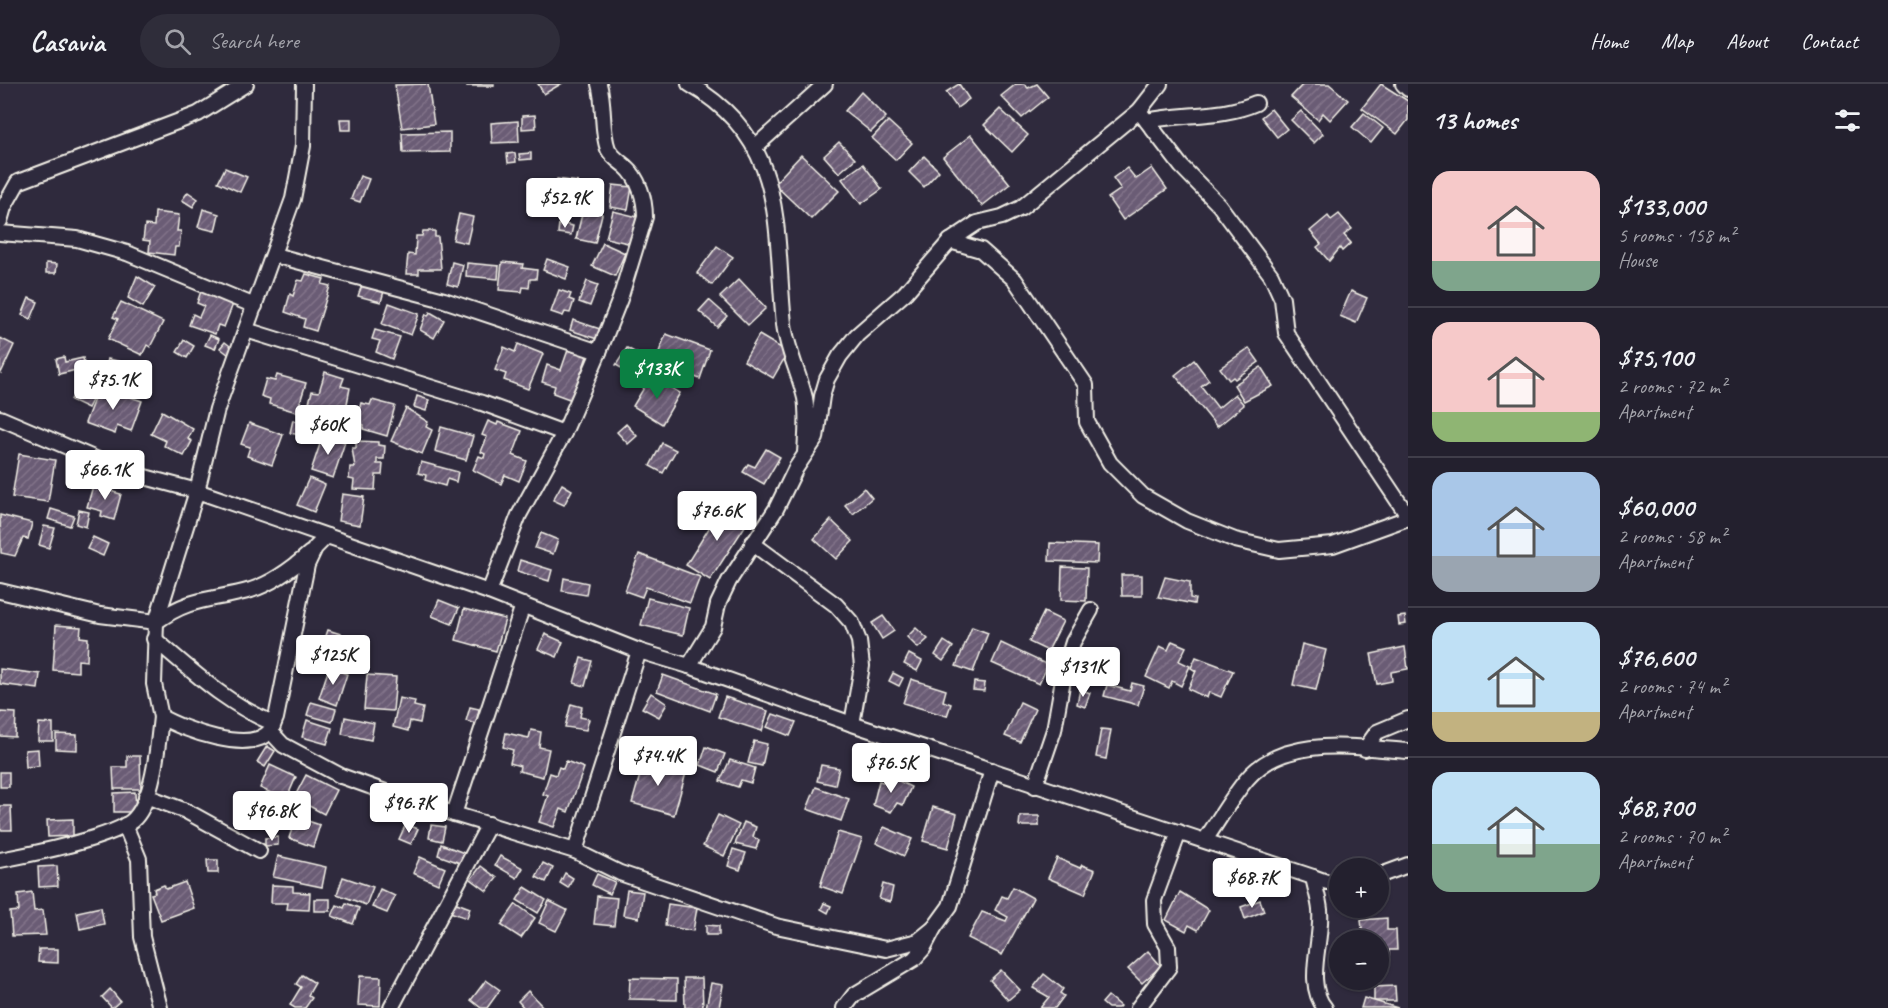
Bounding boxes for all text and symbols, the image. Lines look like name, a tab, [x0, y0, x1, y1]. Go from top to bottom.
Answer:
search box	[140, 14, 560, 68]
text: Casavia	[30, 24, 104, 59]
icon: search	[161, 25, 194, 58]
text: Search here	[209, 27, 299, 55]
text: Home	[1590, 28, 1628, 54]
text: Map	[1661, 28, 1693, 54]
text: About	[1726, 28, 1768, 54]
text: Contact	[1801, 28, 1858, 54]
text: 13 homes	[1432, 104, 1517, 137]
icon: filters	[1831, 104, 1864, 137]
pin: $52.9K	[516, 178, 614, 229]
text: $52.9K	[540, 185, 590, 210]
text: $133,000	[1618, 190, 1705, 223]
icon: home	[1480, 195, 1552, 267]
text: 5 rooms · 158 m²	[1618, 223, 1735, 248]
text: House	[1618, 248, 1657, 273]
text: $75,100	[1618, 341, 1693, 374]
icon: home	[1480, 346, 1552, 418]
pin: $133K	[615, 349, 699, 400]
text: $133K	[634, 356, 680, 381]
pin: $75.1K	[64, 360, 162, 411]
text: $75.1K	[88, 367, 138, 392]
text: 2 rooms · 72 m²	[1618, 374, 1726, 399]
text: Apartment	[1618, 399, 1691, 424]
pin: $60K	[292, 405, 364, 456]
text: $60K	[309, 412, 347, 437]
pin: $66.1K	[56, 450, 154, 501]
text: $66.1K	[80, 457, 130, 482]
pin: $76.6K	[668, 491, 766, 542]
text: $60,000	[1618, 491, 1694, 524]
icon: home	[1480, 496, 1552, 568]
text: $76.6K	[692, 498, 742, 523]
text: 2 rooms · 58 m²	[1618, 524, 1726, 549]
text: Apartment	[1618, 549, 1691, 574]
pin: $125K	[291, 635, 375, 686]
text: $76,600	[1618, 641, 1694, 674]
text: $125K	[310, 642, 356, 667]
icon: home	[1480, 646, 1552, 718]
pin: $131K	[1041, 647, 1125, 698]
text: $131K	[1060, 654, 1106, 679]
text: 2 rooms · 74 m²	[1618, 674, 1726, 699]
text: Apartment	[1618, 699, 1691, 724]
pin: $74.4K	[609, 736, 707, 787]
text: $74.4K	[633, 743, 683, 768]
pin: $76.5K	[842, 743, 940, 794]
text: $76.5K	[866, 750, 916, 775]
pin: $96.7K	[360, 783, 458, 834]
text: $96.7K	[384, 790, 434, 815]
pin: $96.8K	[223, 791, 321, 842]
text: $68,700	[1618, 791, 1694, 824]
icon: home	[1480, 796, 1552, 868]
text: $96.8K	[247, 798, 297, 823]
text: 2 rooms · 70 m²	[1618, 824, 1726, 849]
text: Apartment	[1618, 849, 1691, 874]
pin: $68.7K	[1203, 858, 1301, 909]
map controls	[1329, 858, 1389, 990]
button: +	[1329, 858, 1389, 918]
text: $68.7K	[1227, 865, 1277, 890]
button: −	[1329, 930, 1389, 990]

